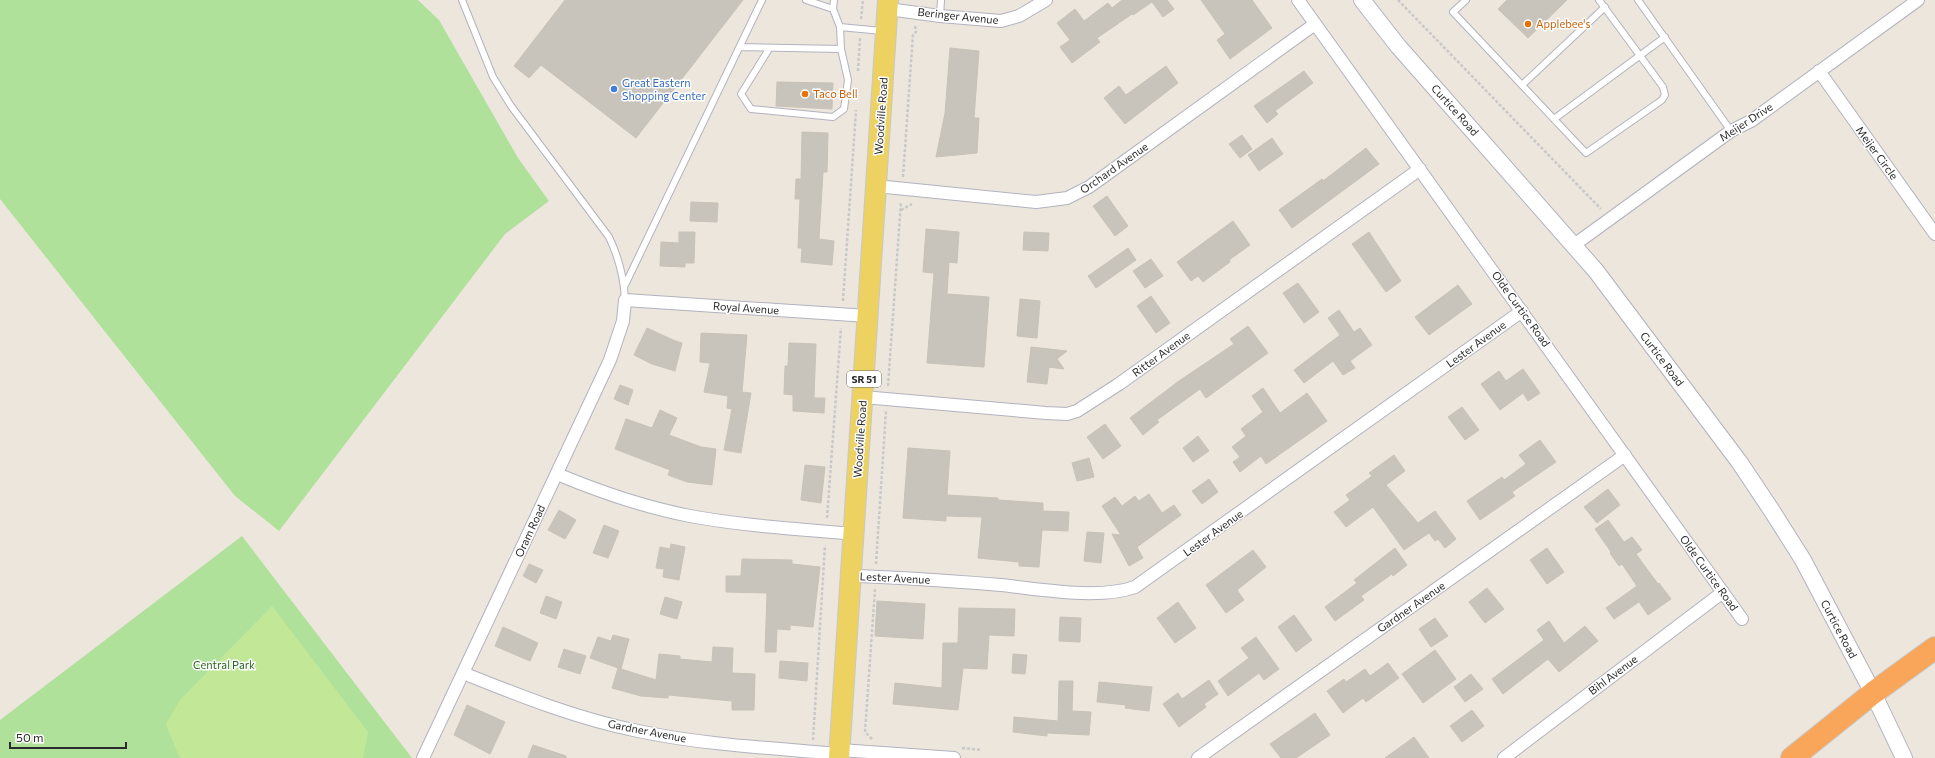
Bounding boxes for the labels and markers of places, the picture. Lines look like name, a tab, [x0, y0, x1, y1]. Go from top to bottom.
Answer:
place label: Applebee's	[1536, 17, 1591, 30]
marker: Applebee's	[1523, 19, 1533, 29]
place label: Great Eastern Shopping Center	[622, 76, 706, 102]
marker: Great Eastern Shopping Center	[609, 84, 619, 94]
place label: Taco Bell	[813, 87, 857, 100]
marker: Taco Bell	[800, 89, 810, 99]

